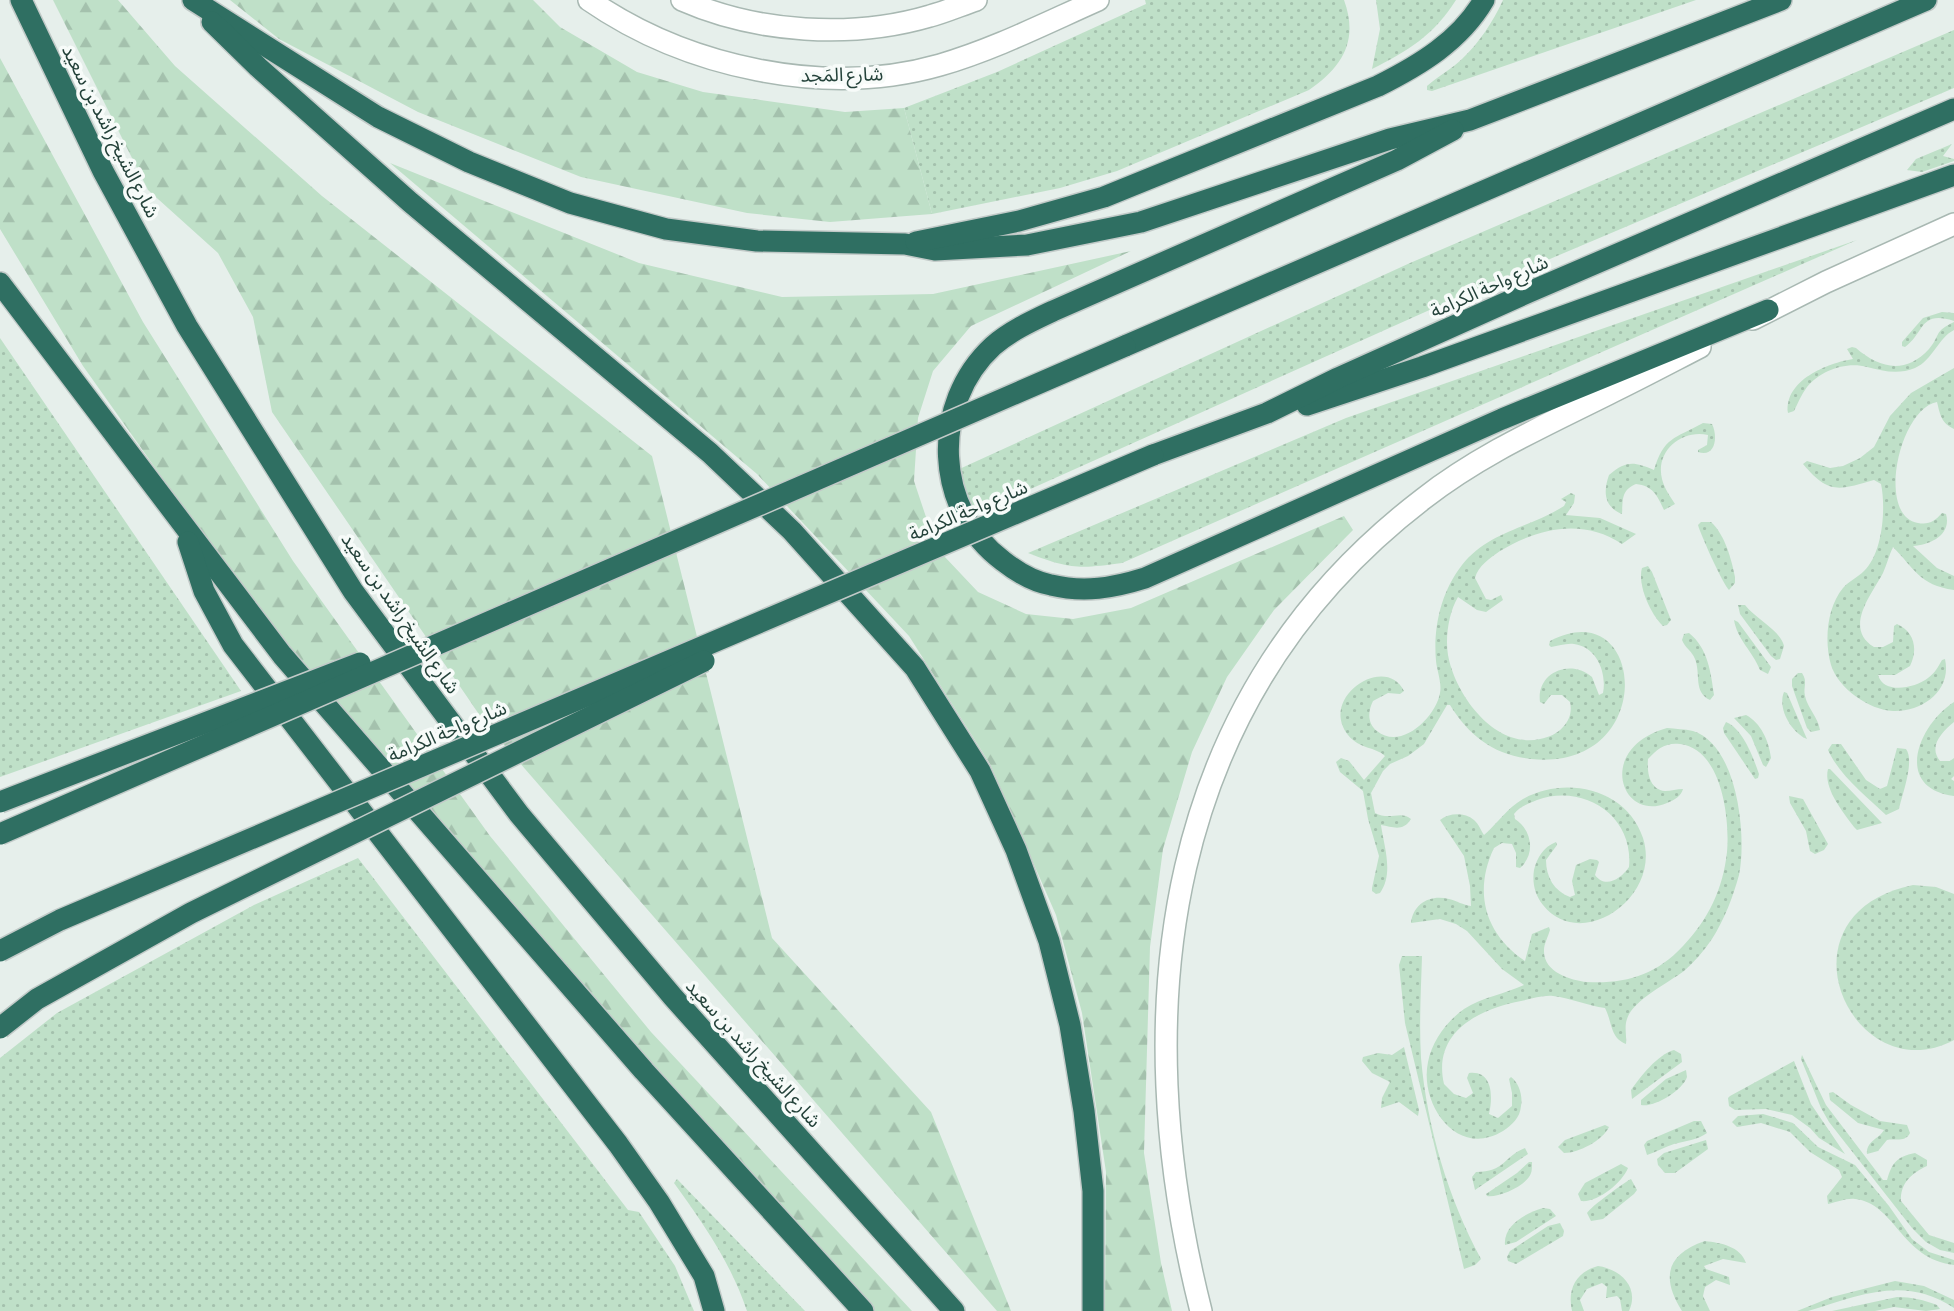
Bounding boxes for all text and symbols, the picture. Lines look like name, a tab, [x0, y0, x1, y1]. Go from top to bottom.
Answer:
street label: شارع الشيخ راشد بن سعيد	[54, 41, 163, 223]
street label: شارع المَجد	[800, 63, 884, 89]
street label: شارع واحة الكرامة	[1427, 251, 1552, 324]
street label: شارع واحة الكرامة	[906, 476, 1032, 548]
street label: شارع الشيخ راشد بن سعيد	[334, 529, 464, 700]
street label: شارع واحة الكرامة	[385, 697, 511, 769]
street label: شارع الشيخ راشد بن سعيد	[679, 975, 825, 1134]

